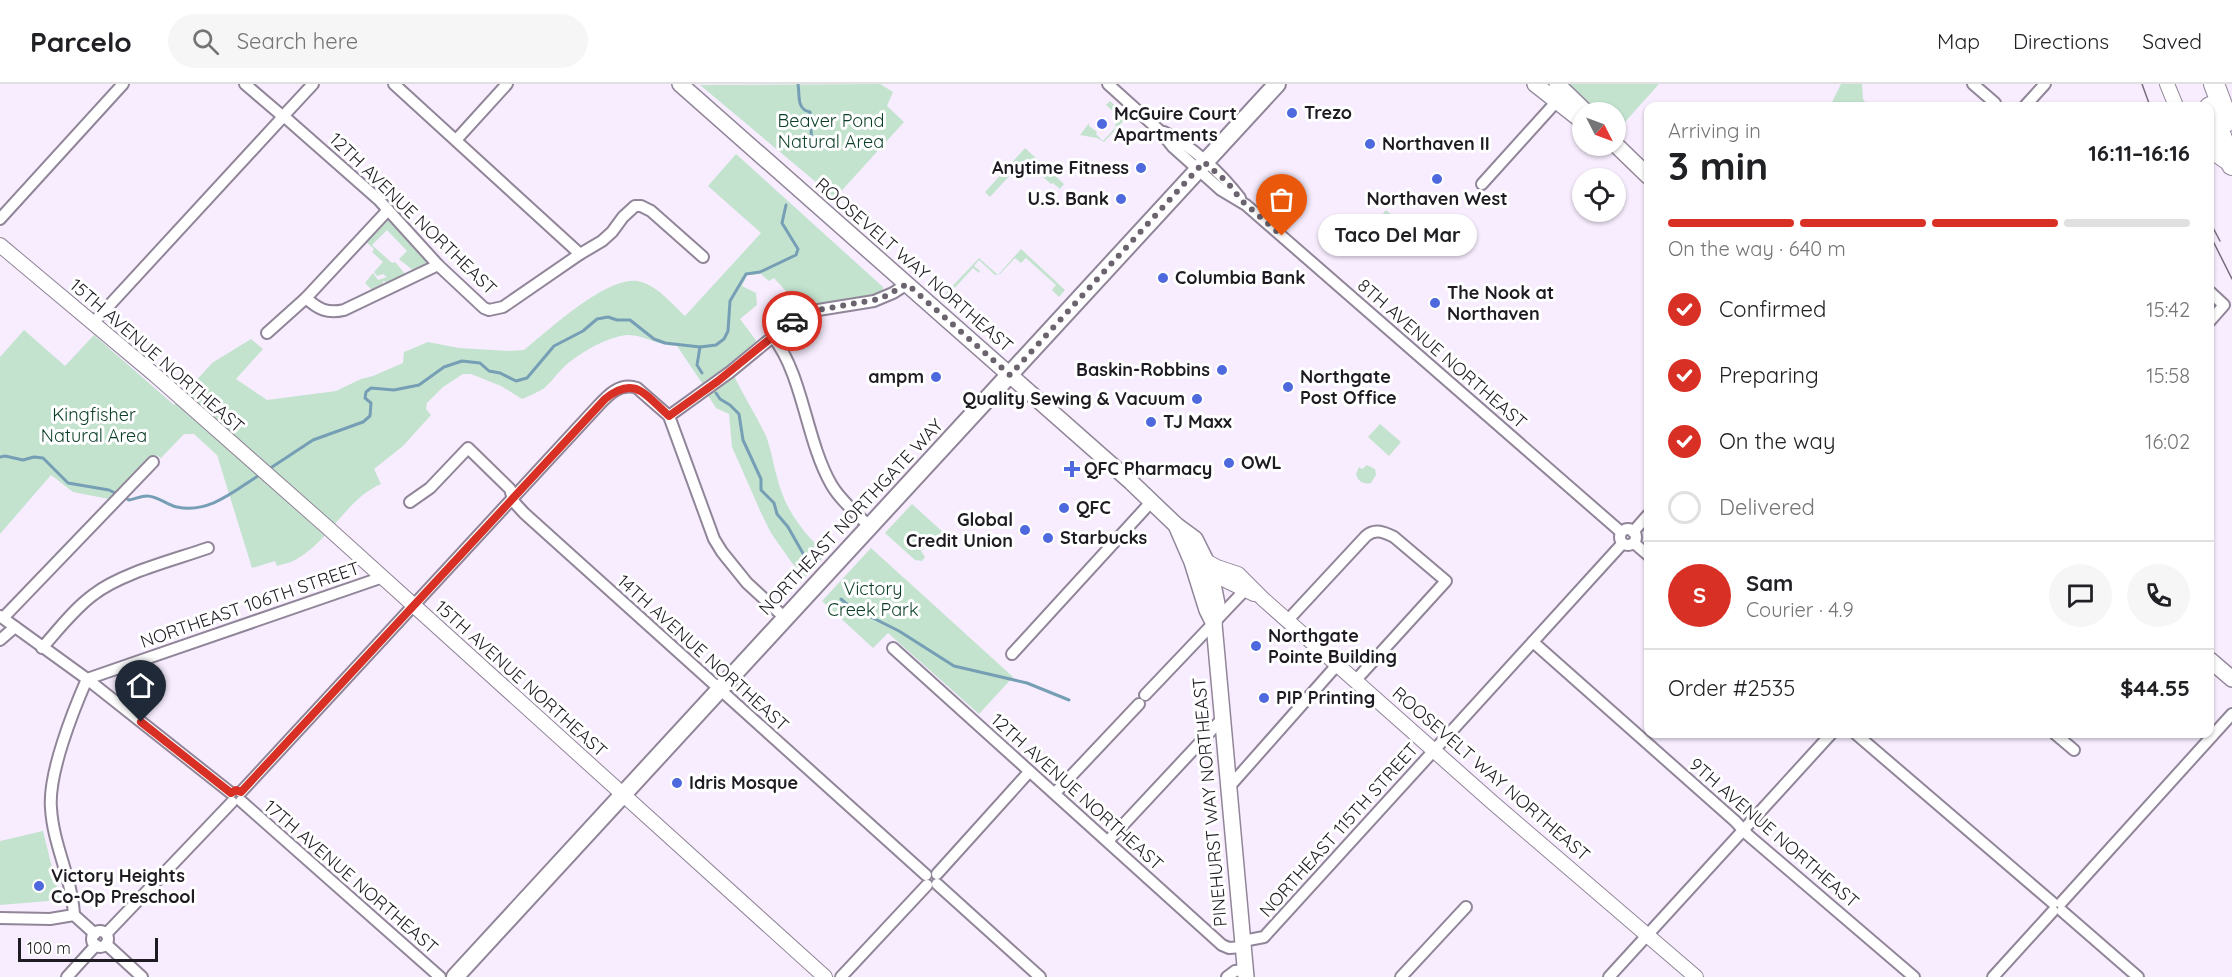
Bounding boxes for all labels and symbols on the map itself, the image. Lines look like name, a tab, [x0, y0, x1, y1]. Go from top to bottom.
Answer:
place label: Trezo	[1304, 101, 1352, 124]
place label: McGuire Court Apartments	[1114, 102, 1237, 146]
north arrow	[1572, 102, 1626, 156]
marker: Trezo	[1285, 106, 1299, 120]
park label: Beaver Pond Natural Area	[778, 109, 884, 153]
marker: McGuire Court Apartments	[1095, 117, 1109, 131]
street label: 12TH AVENUE NORTHEAST	[325, 128, 502, 300]
place label: Northaven II	[1382, 132, 1490, 155]
marker: Northaven II	[1363, 137, 1377, 151]
place label: Anytime Fitness	[992, 156, 1129, 179]
marker: Anytime Fitness	[1134, 161, 1148, 175]
street label: ROOSEVELT WAY NORTHEAST	[811, 172, 1018, 357]
marker: Northaven West	[1430, 172, 1444, 186]
pin	[1256, 174, 1307, 236]
place label: U.S. Bank	[1027, 187, 1109, 210]
place label: Northaven West	[1366, 187, 1508, 210]
marker: U.S. Bank	[1114, 192, 1128, 206]
callout: Taco Del Mar	[1318, 215, 1477, 257]
place label: Columbia Bank	[1175, 266, 1305, 289]
marker: Columbia Bank	[1156, 271, 1170, 285]
street label: 15TH AVENUE NORTHEAST	[65, 274, 249, 438]
street label: 8TH AVENUE NORTHEAST	[1353, 274, 1532, 434]
place label: The Nook at Northaven	[1447, 281, 1554, 325]
courier	[762, 291, 822, 351]
marker: The Nook at Northaven	[1428, 296, 1442, 310]
place label: Baskin-Robbins	[1076, 358, 1210, 381]
marker: Baskin-Robbins	[1215, 363, 1229, 377]
place label: ampm	[868, 365, 924, 388]
place label: Northgate Post Office	[1300, 365, 1397, 409]
marker: ampm	[929, 370, 943, 384]
marker: Northgate Post Office	[1281, 380, 1295, 394]
place label: Quality Sewing & Vacuum	[963, 387, 1185, 410]
marker: Quality Sewing & Vacuum	[1190, 392, 1204, 406]
park label: Kingfisher Natural Area	[41, 403, 147, 447]
place label: TJ Maxx	[1163, 410, 1232, 433]
street label: NORTHEAST NORTHGATE WAY	[754, 414, 948, 620]
marker: TJ Maxx	[1144, 415, 1158, 429]
place label: OWL	[1241, 451, 1282, 474]
marker: OWL	[1222, 456, 1236, 470]
place label: QFC Pharmacy	[1084, 457, 1212, 480]
marker: QFC Pharmacy	[1065, 462, 1079, 476]
place label: QFC	[1076, 496, 1111, 519]
marker: QFC	[1057, 501, 1071, 515]
place label: Global Credit Union	[906, 508, 1013, 552]
marker: Global Credit Union	[1018, 523, 1032, 537]
place label: Starbucks	[1060, 526, 1148, 549]
marker: Starbucks	[1041, 531, 1055, 545]
street label: NORTHEAST 106TH STREET	[137, 556, 363, 653]
street label: 14TH AVENUE NORTHEAST	[613, 569, 794, 736]
park label: Victory Creek Park	[827, 577, 919, 621]
street label: 15TH AVENUE NORTHEAST	[430, 595, 612, 762]
place label: Northgate Pointe Building	[1268, 624, 1397, 668]
marker: Northgate Pointe Building	[1249, 639, 1263, 653]
pin	[115, 660, 166, 722]
street label: PINEHURST WAY NORTHEAST	[1187, 676, 1232, 928]
street label: ROOSEVELT WAY NORTHEAST	[1388, 681, 1595, 866]
place label: PIP Printing	[1276, 686, 1375, 709]
marker: PIP Printing	[1257, 691, 1271, 705]
street label: 12TH AVENUE NORTHEAST	[986, 708, 1168, 875]
street label: NORTHEAST 115TH STREET	[1254, 738, 1423, 922]
street label: 9TH AVENUE NORTHEAST	[1685, 753, 1864, 913]
place label: Idris Mosque	[689, 771, 798, 794]
marker: Idris Mosque	[670, 776, 684, 790]
street label: 17TH AVENUE NORTHEAST	[260, 795, 443, 959]
place label: Victory Heights Co-Op Preschool	[51, 864, 195, 908]
marker: Victory Heights Co-Op Preschool	[32, 879, 46, 893]
scale bar	[18, 935, 158, 962]

